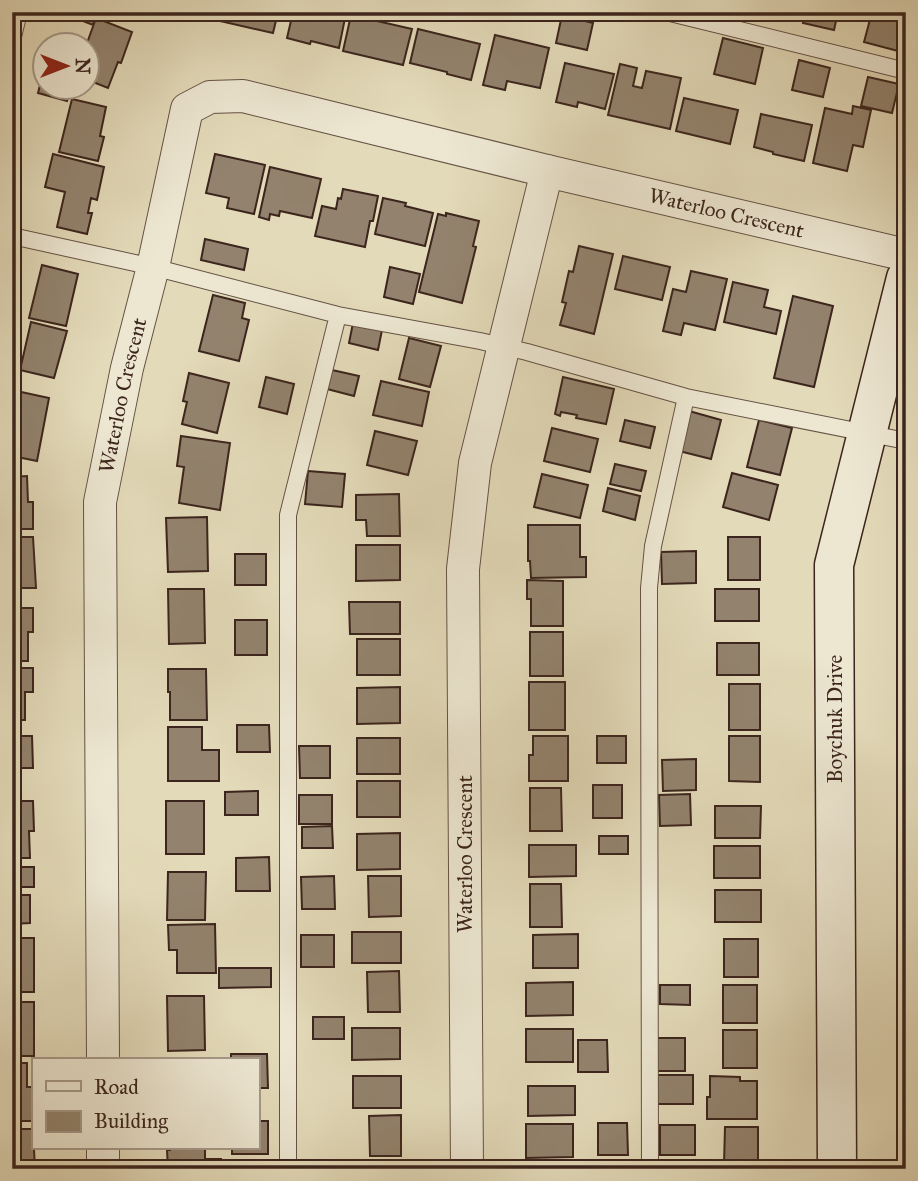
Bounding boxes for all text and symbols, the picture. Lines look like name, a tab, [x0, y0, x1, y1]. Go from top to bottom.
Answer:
north arrow	[32, 32, 102, 102]
text: N	[71, 58, 94, 74]
street label: Waterloo Crescent	[646, 182, 807, 244]
street label: Waterloo Crescent	[93, 314, 153, 475]
street label: Boychuk Drive	[822, 654, 848, 783]
street label: Waterloo Crescent	[452, 774, 478, 933]
legend	[32, 1058, 259, 1150]
text: Road	[94, 1074, 139, 1100]
text: Building	[94, 1108, 168, 1134]

